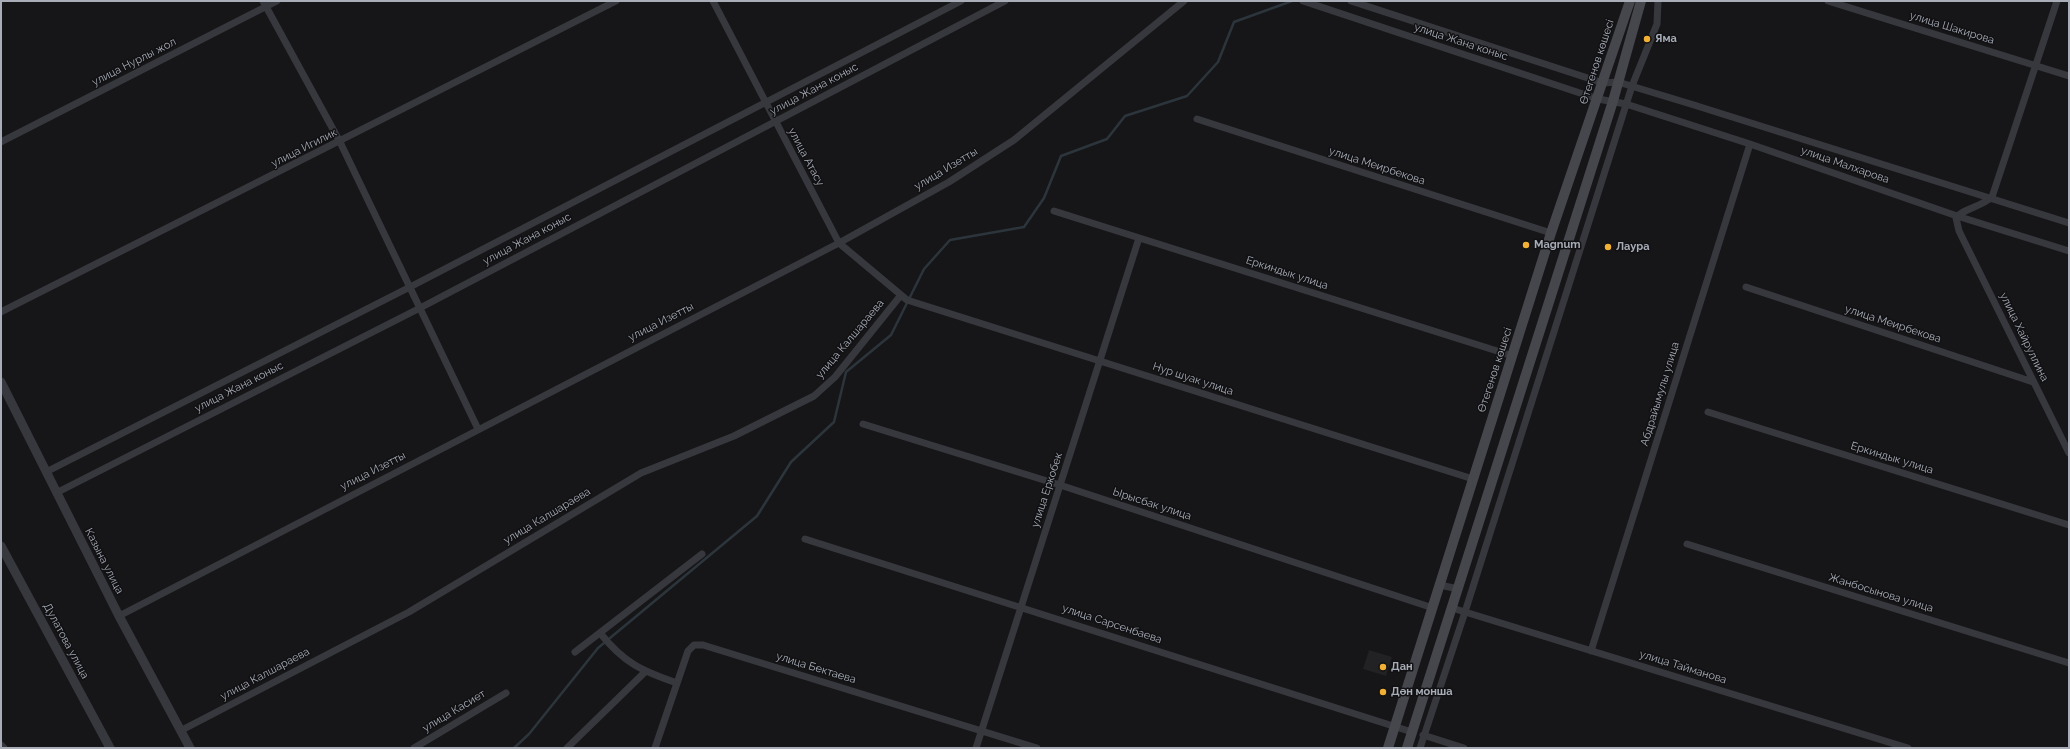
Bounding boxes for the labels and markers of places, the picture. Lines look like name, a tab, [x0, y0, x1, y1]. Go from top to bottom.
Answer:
place label: Яма	[1655, 32, 1677, 46]
marker: Яма	[1642, 34, 1652, 44]
place label: Magnum	[1534, 238, 1580, 252]
marker: Magnum	[1521, 240, 1531, 250]
place label: Лаура	[1616, 240, 1650, 254]
marker: Лаура	[1603, 242, 1613, 252]
place label: Дан	[1391, 660, 1413, 674]
marker: Дан	[1378, 662, 1388, 672]
place label: Дән монша	[1391, 685, 1453, 699]
marker: Дән монша	[1378, 687, 1388, 697]

